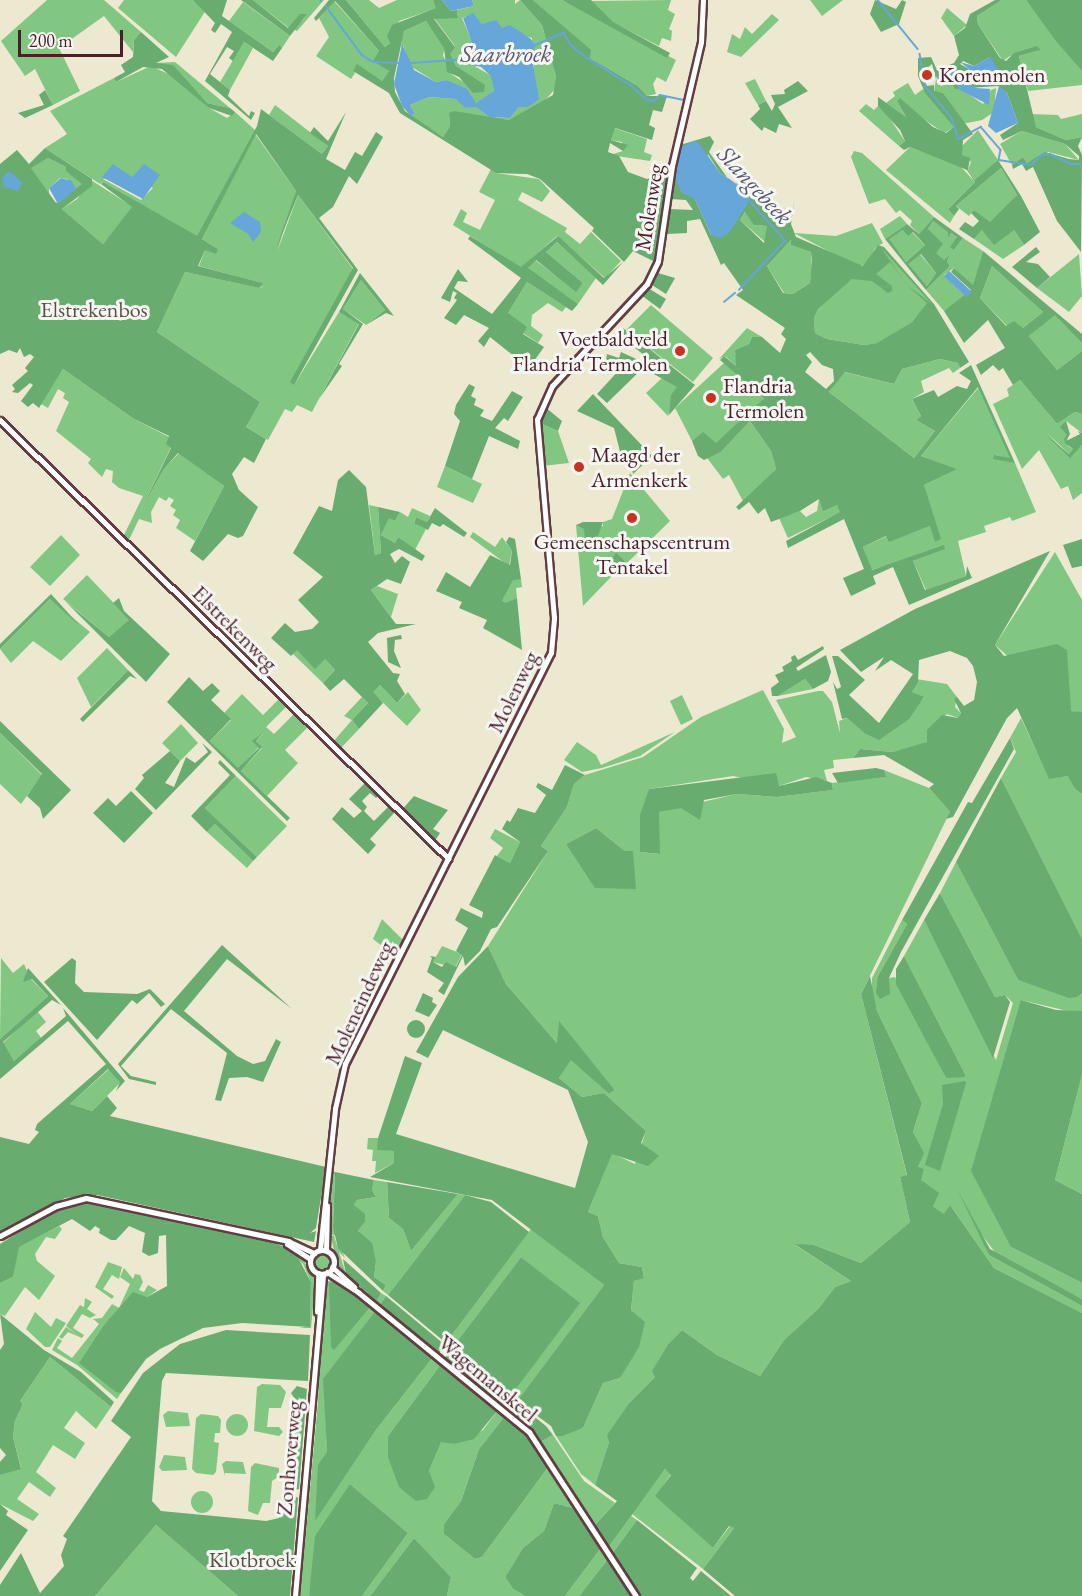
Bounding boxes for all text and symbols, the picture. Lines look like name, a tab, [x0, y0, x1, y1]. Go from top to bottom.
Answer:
scale bar	[21, 18, 126, 56]
text: 200 m	[29, 29, 73, 52]
water label: Saarbroek	[461, 40, 551, 68]
place label: Korenmolen	[939, 62, 1046, 88]
marker: Korenmolen	[920, 68, 934, 82]
water label: Slangebeek	[711, 140, 799, 230]
street label: Molenweg	[629, 162, 669, 252]
park label: Elstrekenbos	[40, 297, 148, 323]
place label: Voetbaldveld Flandria Termolen	[513, 325, 668, 376]
marker: Voetbaldveld Flandria Termolen	[673, 344, 687, 358]
place label: Flandria Termolen	[723, 372, 805, 424]
marker: Flandria Termolen	[704, 391, 718, 405]
place label: Maagd der Armenkerk	[591, 441, 687, 493]
marker: Maagd der Armenkerk	[572, 460, 586, 474]
marker: Gemeenschapscentrum Tentakel	[625, 511, 639, 525]
place label: Gemeenschapscentrum Tentakel	[534, 528, 730, 580]
street label: Elstrekenweg	[187, 580, 283, 676]
street label: Molenweg	[482, 647, 544, 737]
street label: Moleneindeweg	[319, 937, 399, 1069]
street label: Wagemanskeel	[433, 1329, 543, 1427]
street label: Zonhoverweg	[271, 1399, 307, 1517]
park label: Klotbroek	[209, 1547, 295, 1573]

